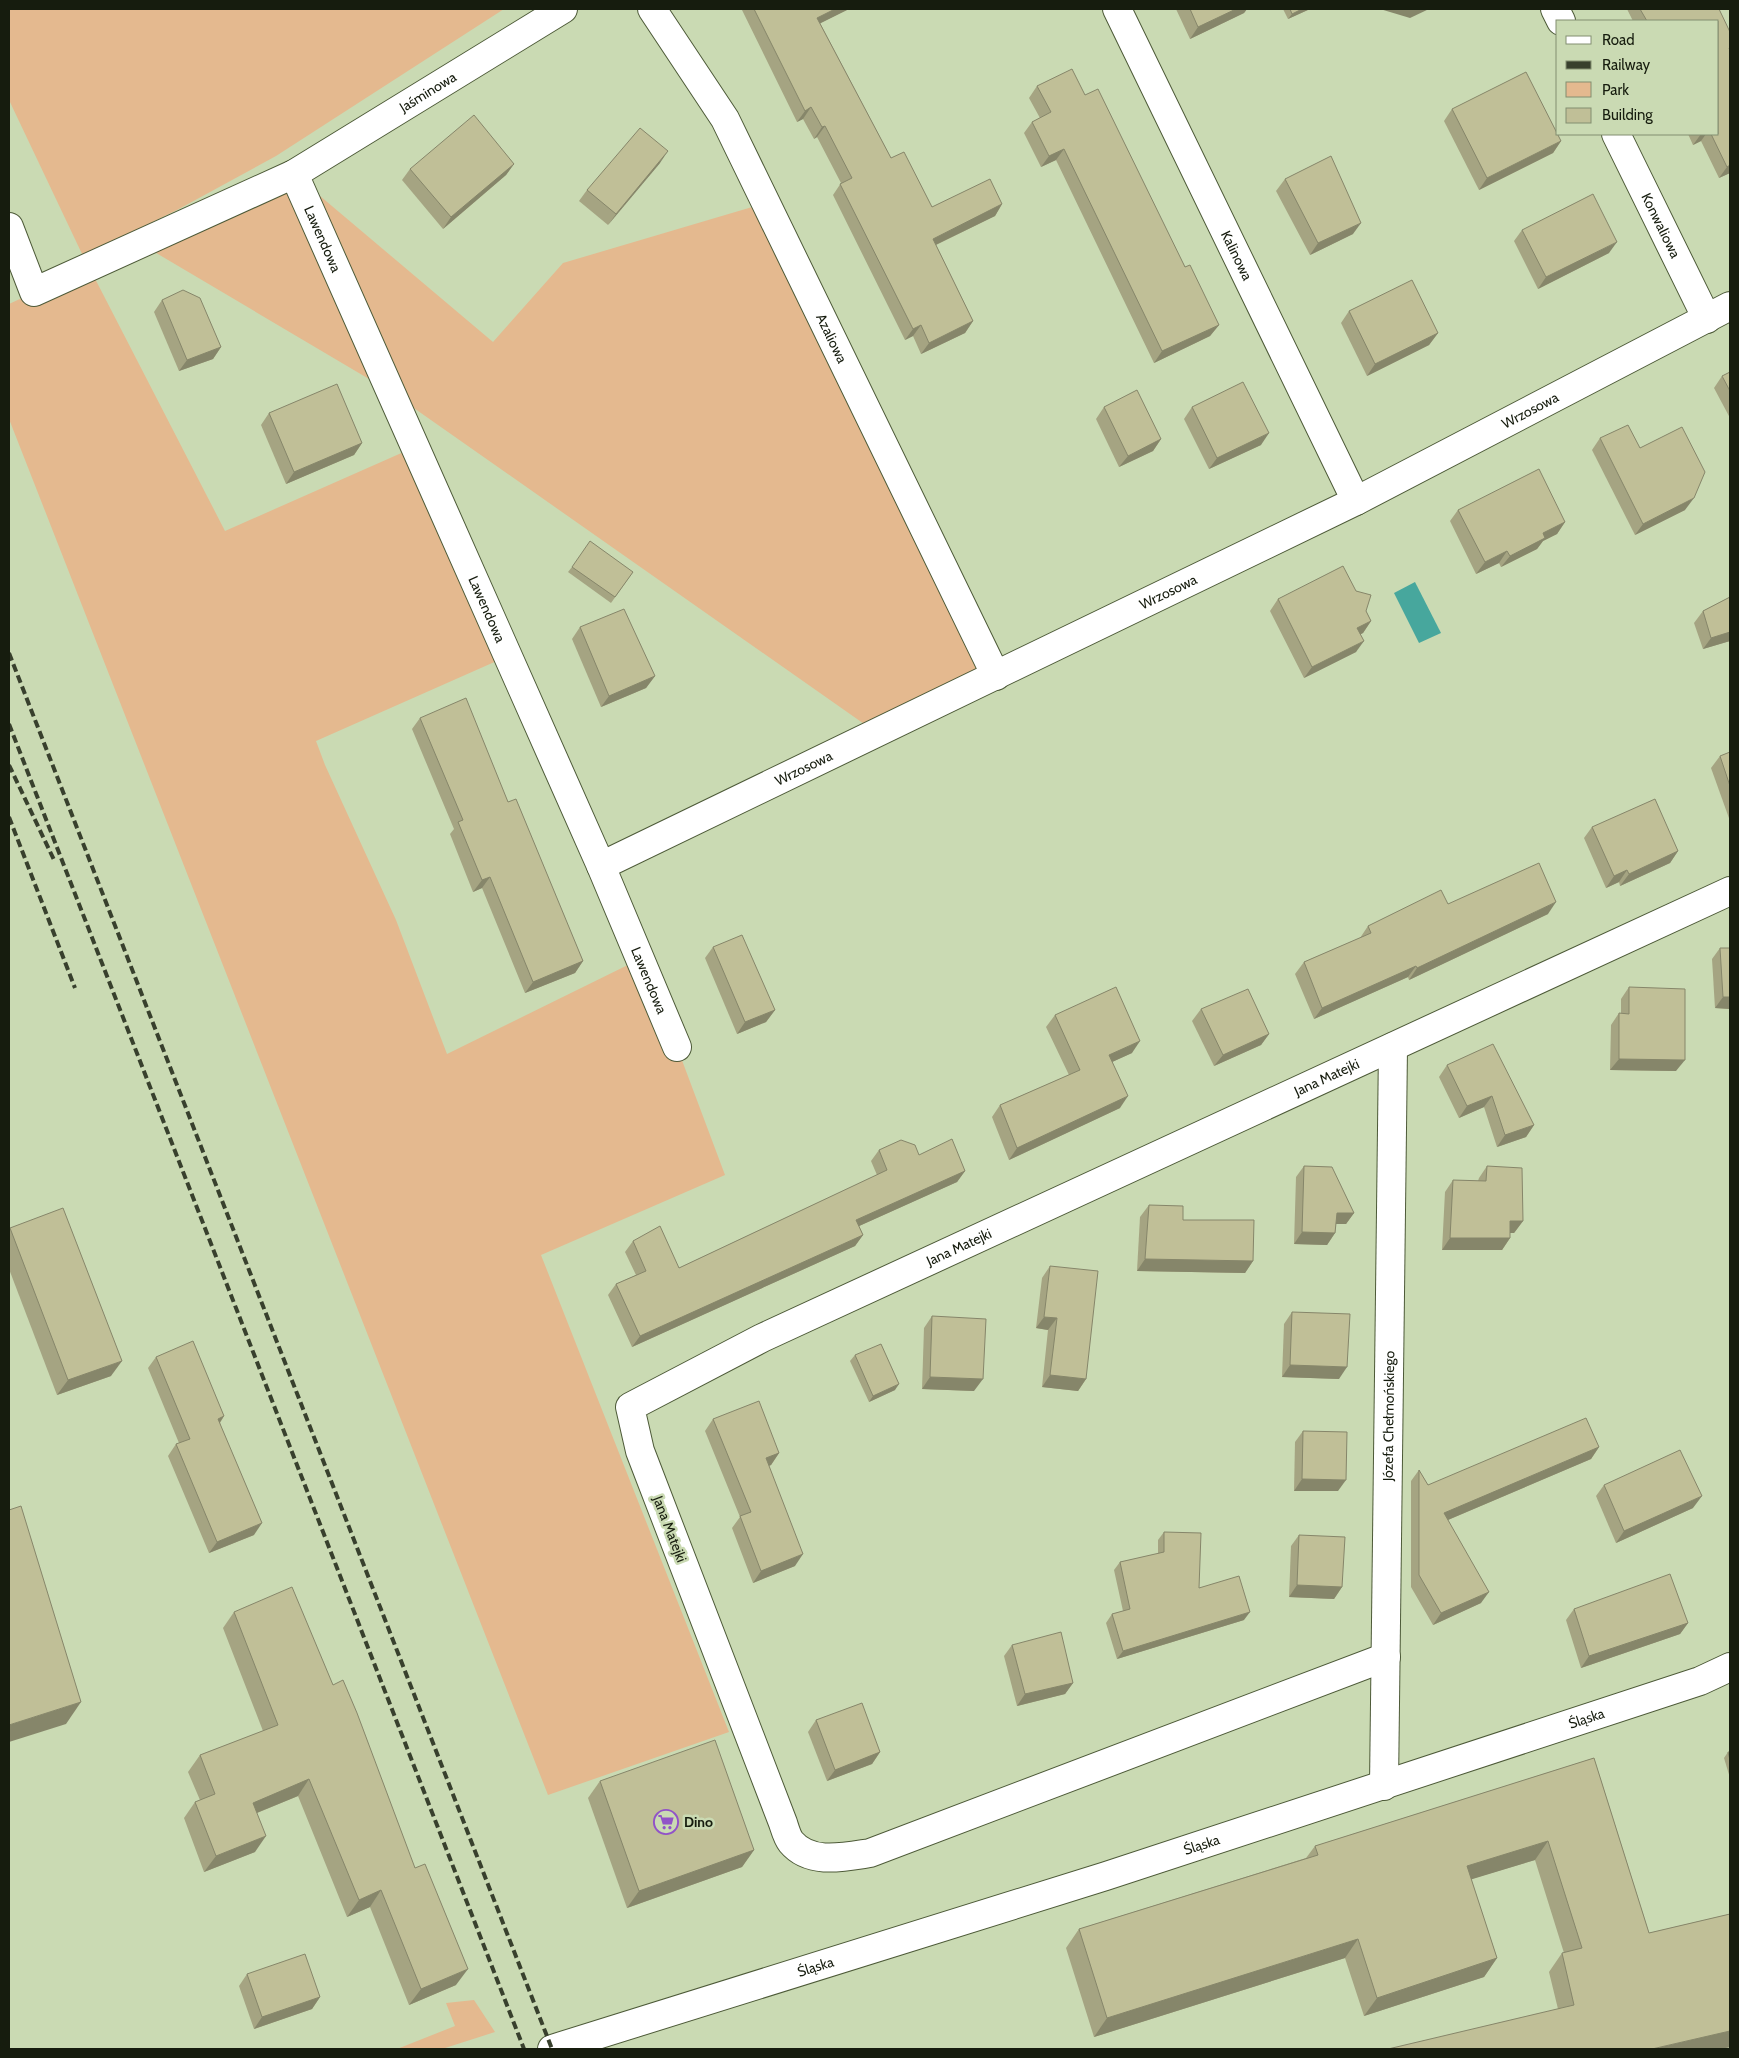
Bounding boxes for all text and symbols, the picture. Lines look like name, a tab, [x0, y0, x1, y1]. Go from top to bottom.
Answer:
legend	[1556, 20, 1719, 135]
text: Road	[1602, 31, 1635, 49]
text: Railway	[1602, 56, 1651, 74]
street label: Jaśminowa	[395, 68, 460, 117]
text: Park	[1602, 81, 1629, 99]
text: Building	[1602, 106, 1653, 124]
street label: Konwaliowa	[1637, 190, 1685, 261]
street label: Lawendowa	[300, 203, 346, 275]
street label: Kalinowa	[1217, 228, 1257, 284]
street label: Azaliowa	[812, 311, 851, 366]
street label: Wrzosowa	[1499, 388, 1562, 432]
street label: Wrzosowa	[1137, 570, 1200, 613]
street label: Lawendowa	[464, 573, 510, 645]
street label: Wrzosowa	[772, 746, 835, 790]
street label: Lawendowa	[627, 944, 671, 1017]
street label: Jana Matejki	[1290, 1054, 1362, 1100]
street label: Jana Matejki	[923, 1224, 994, 1270]
street label: Józefa Chełmońskiego	[1379, 1350, 1398, 1482]
street label: Jana Matejki	[649, 1492, 691, 1565]
street label: Śląska	[1566, 1704, 1607, 1733]
supermarket icon: Dino	[653, 1809, 679, 1835]
place label: Dino	[684, 1813, 713, 1831]
street label: Śląska	[1181, 1830, 1222, 1859]
street label: Śląska	[795, 1953, 836, 1981]

